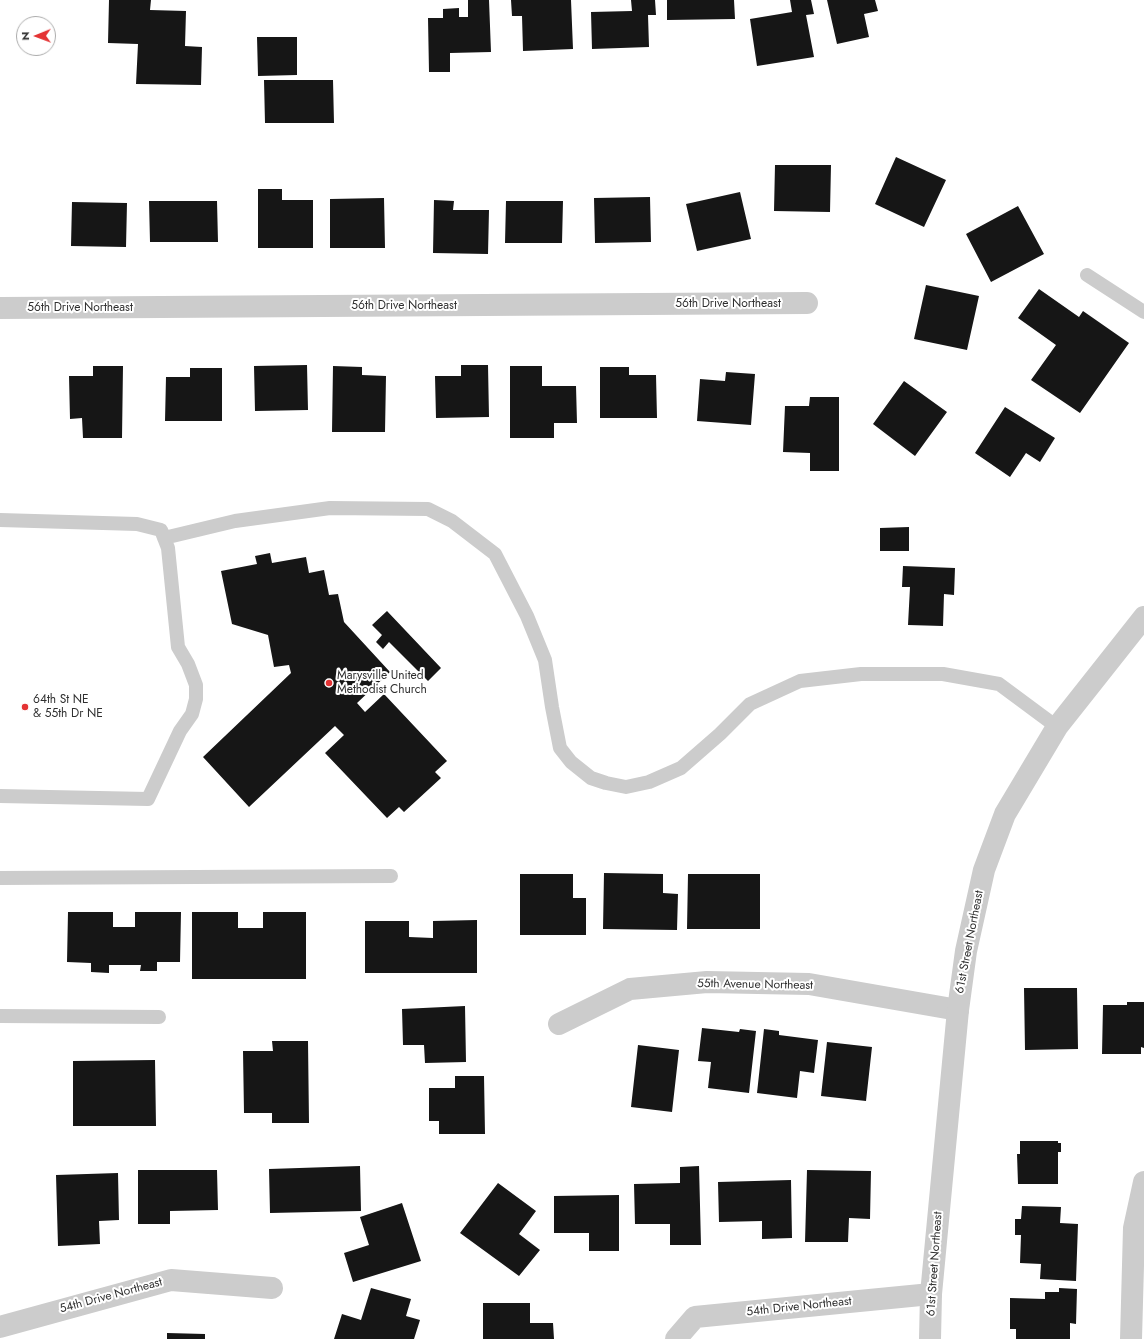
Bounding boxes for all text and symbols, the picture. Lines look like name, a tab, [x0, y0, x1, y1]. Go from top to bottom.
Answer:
north arrow	[16, 16, 56, 56]
text: N	[17, 32, 33, 41]
street label: 56th Drive Northeast	[675, 297, 781, 311]
street label: 56th Drive Northeast	[351, 299, 457, 313]
street label: 56th Drive Northeast	[27, 301, 133, 315]
place label: Marysville United Methodist Church	[337, 669, 427, 697]
marker: Marysville United Methodist Church	[324, 678, 334, 688]
place label: 64th St NE & 55th Dr NE	[33, 693, 103, 721]
marker: 64th St NE & 55th Dr NE	[20, 702, 30, 712]
street label: 61st Street Northeast	[953, 889, 987, 995]
street label: 55th Avenue Northeast	[697, 977, 813, 993]
street label: 61st Street Northeast	[924, 1211, 946, 1317]
street label: 54th Drive Northeast	[58, 1275, 164, 1317]
street label: 54th Drive Northeast	[746, 1294, 852, 1320]

